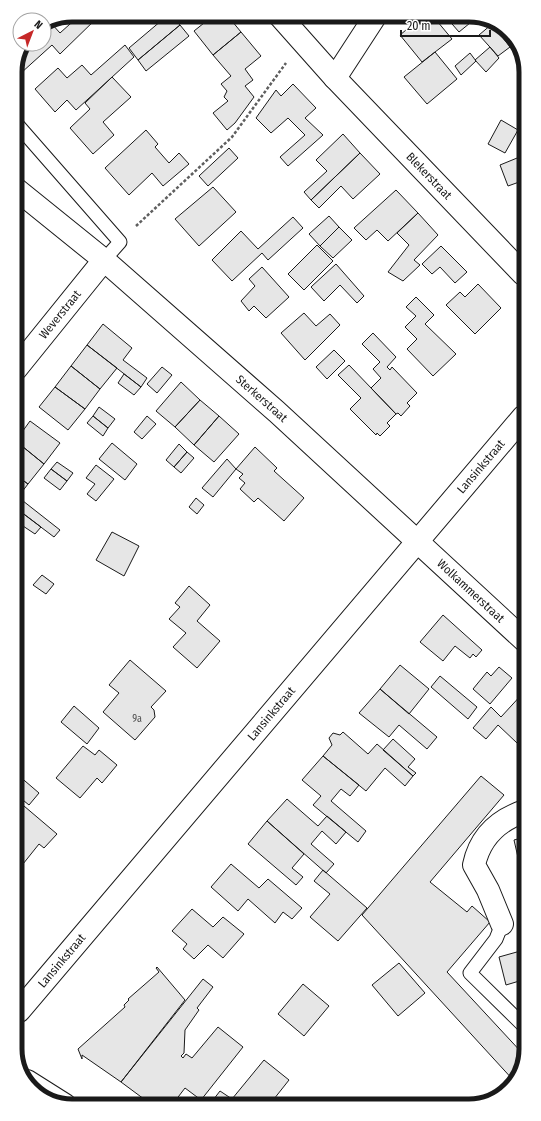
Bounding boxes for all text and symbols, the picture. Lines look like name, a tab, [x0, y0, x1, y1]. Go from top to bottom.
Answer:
north arrow	[12, 12, 52, 52]
scale bar	[401, 12, 490, 38]
text: N	[32, 18, 45, 32]
text: 20 m	[407, 19, 431, 33]
street label: Blekerstraat	[403, 150, 455, 202]
street label: Weverstraat	[36, 287, 84, 342]
street label: Sterkerstraat	[233, 372, 290, 425]
street label: Lansinkstraat	[454, 437, 508, 496]
street label: Wolkammerstraat	[434, 556, 507, 625]
street label: Lansinkstraat	[245, 684, 298, 743]
house number: 9a	[132, 713, 142, 725]
street label: Lansinkstraat	[35, 931, 88, 990]

